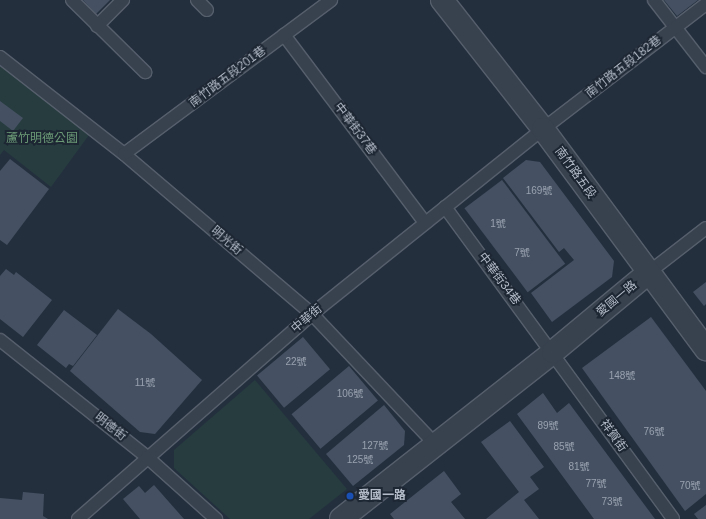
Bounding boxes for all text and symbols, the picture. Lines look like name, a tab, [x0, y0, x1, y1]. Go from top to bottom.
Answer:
street label: 南竹路五段182巷	[583, 33, 665, 101]
street label: 南竹路五段201巷	[187, 44, 269, 110]
street label: 中華街37巷	[331, 100, 379, 158]
park label: 蘆竹明德公園	[6, 132, 78, 146]
street label: 南竹路五段	[552, 144, 598, 202]
house number: 169號	[526, 185, 552, 197]
house number: 1號	[490, 218, 506, 230]
street label: 明光街	[208, 224, 244, 258]
house number: 7號	[514, 247, 530, 259]
street label: 中華街34巷	[475, 250, 523, 308]
street label: 愛國一路	[594, 278, 640, 320]
street label: 中華街	[289, 302, 325, 336]
house number: 22號	[285, 356, 307, 368]
house number: 148號	[609, 370, 635, 382]
house number: 11號	[135, 377, 155, 389]
house number: 106號	[337, 388, 363, 400]
street label: 明德街	[91, 410, 129, 444]
street label: 祥賀街	[597, 417, 629, 455]
house number: 89號	[537, 420, 559, 432]
house number: 76號	[643, 426, 665, 438]
house number: 127號	[362, 440, 388, 452]
house number: 85號	[553, 441, 575, 453]
house number: 125號	[347, 454, 373, 466]
house number: 81號	[568, 461, 590, 473]
house number: 77號	[585, 478, 607, 490]
house number: 70號	[679, 480, 701, 492]
place label: 愛國一路	[358, 489, 406, 503]
marker: 愛國一路	[345, 491, 355, 501]
house number: 73號	[601, 496, 623, 508]

